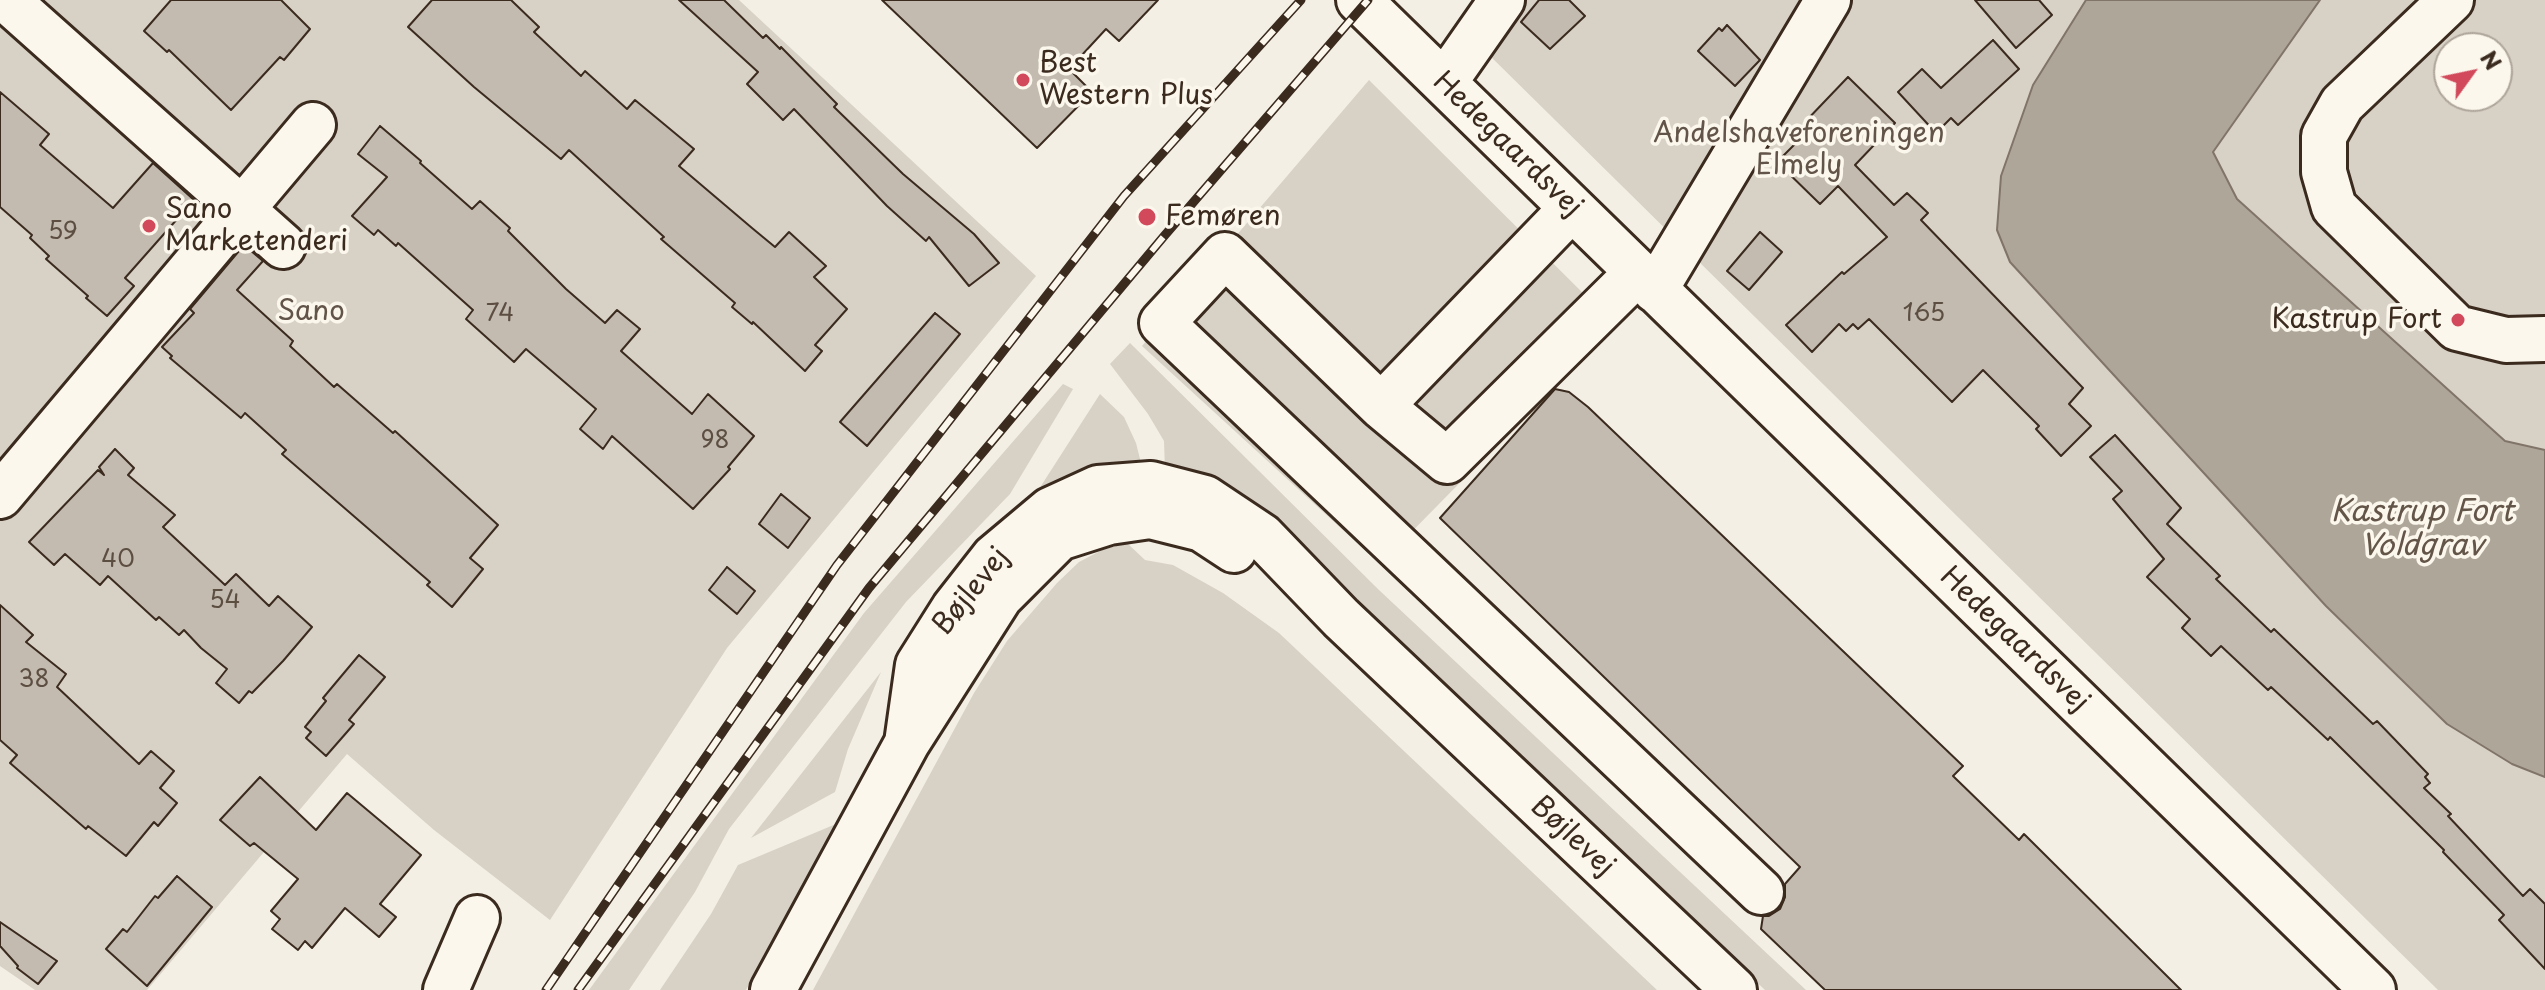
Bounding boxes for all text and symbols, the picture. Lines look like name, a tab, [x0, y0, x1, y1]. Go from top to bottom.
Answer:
north arrow	[2433, 32, 2513, 112]
text: N	[2473, 43, 2510, 76]
place label: Best Western Plus	[1039, 47, 1213, 113]
street label: Hedegaardsvej	[1425, 65, 1589, 225]
marker: Best Western Plus	[1014, 71, 1032, 89]
park label: Andelshaveforeningen Elmely	[1653, 117, 1945, 183]
place label: Sano Marketenderi	[165, 193, 348, 259]
place label: Femøren	[1165, 200, 1281, 234]
marker: Femøren	[1136, 206, 1158, 228]
marker: Sano Marketenderi	[140, 217, 158, 235]
house number: 59	[48, 218, 78, 246]
park label: Sano	[277, 295, 345, 329]
house number: 74	[486, 300, 514, 328]
house number: 165	[1903, 300, 1945, 328]
place label: Kastrup Fort	[2272, 303, 2442, 337]
marker: Kastrup Fort	[2449, 311, 2467, 329]
house number: 98	[700, 427, 730, 455]
water label: Kastrup Fort Voldgrav	[2331, 495, 2513, 566]
street label: Bøjlevej	[927, 542, 1017, 642]
house number: 40	[101, 546, 135, 574]
street label: Hedegaardsvej	[1932, 560, 2096, 720]
house number: 54	[209, 587, 241, 615]
house number: 38	[19, 666, 49, 694]
street label: Bøjlevej	[1523, 790, 1621, 884]

